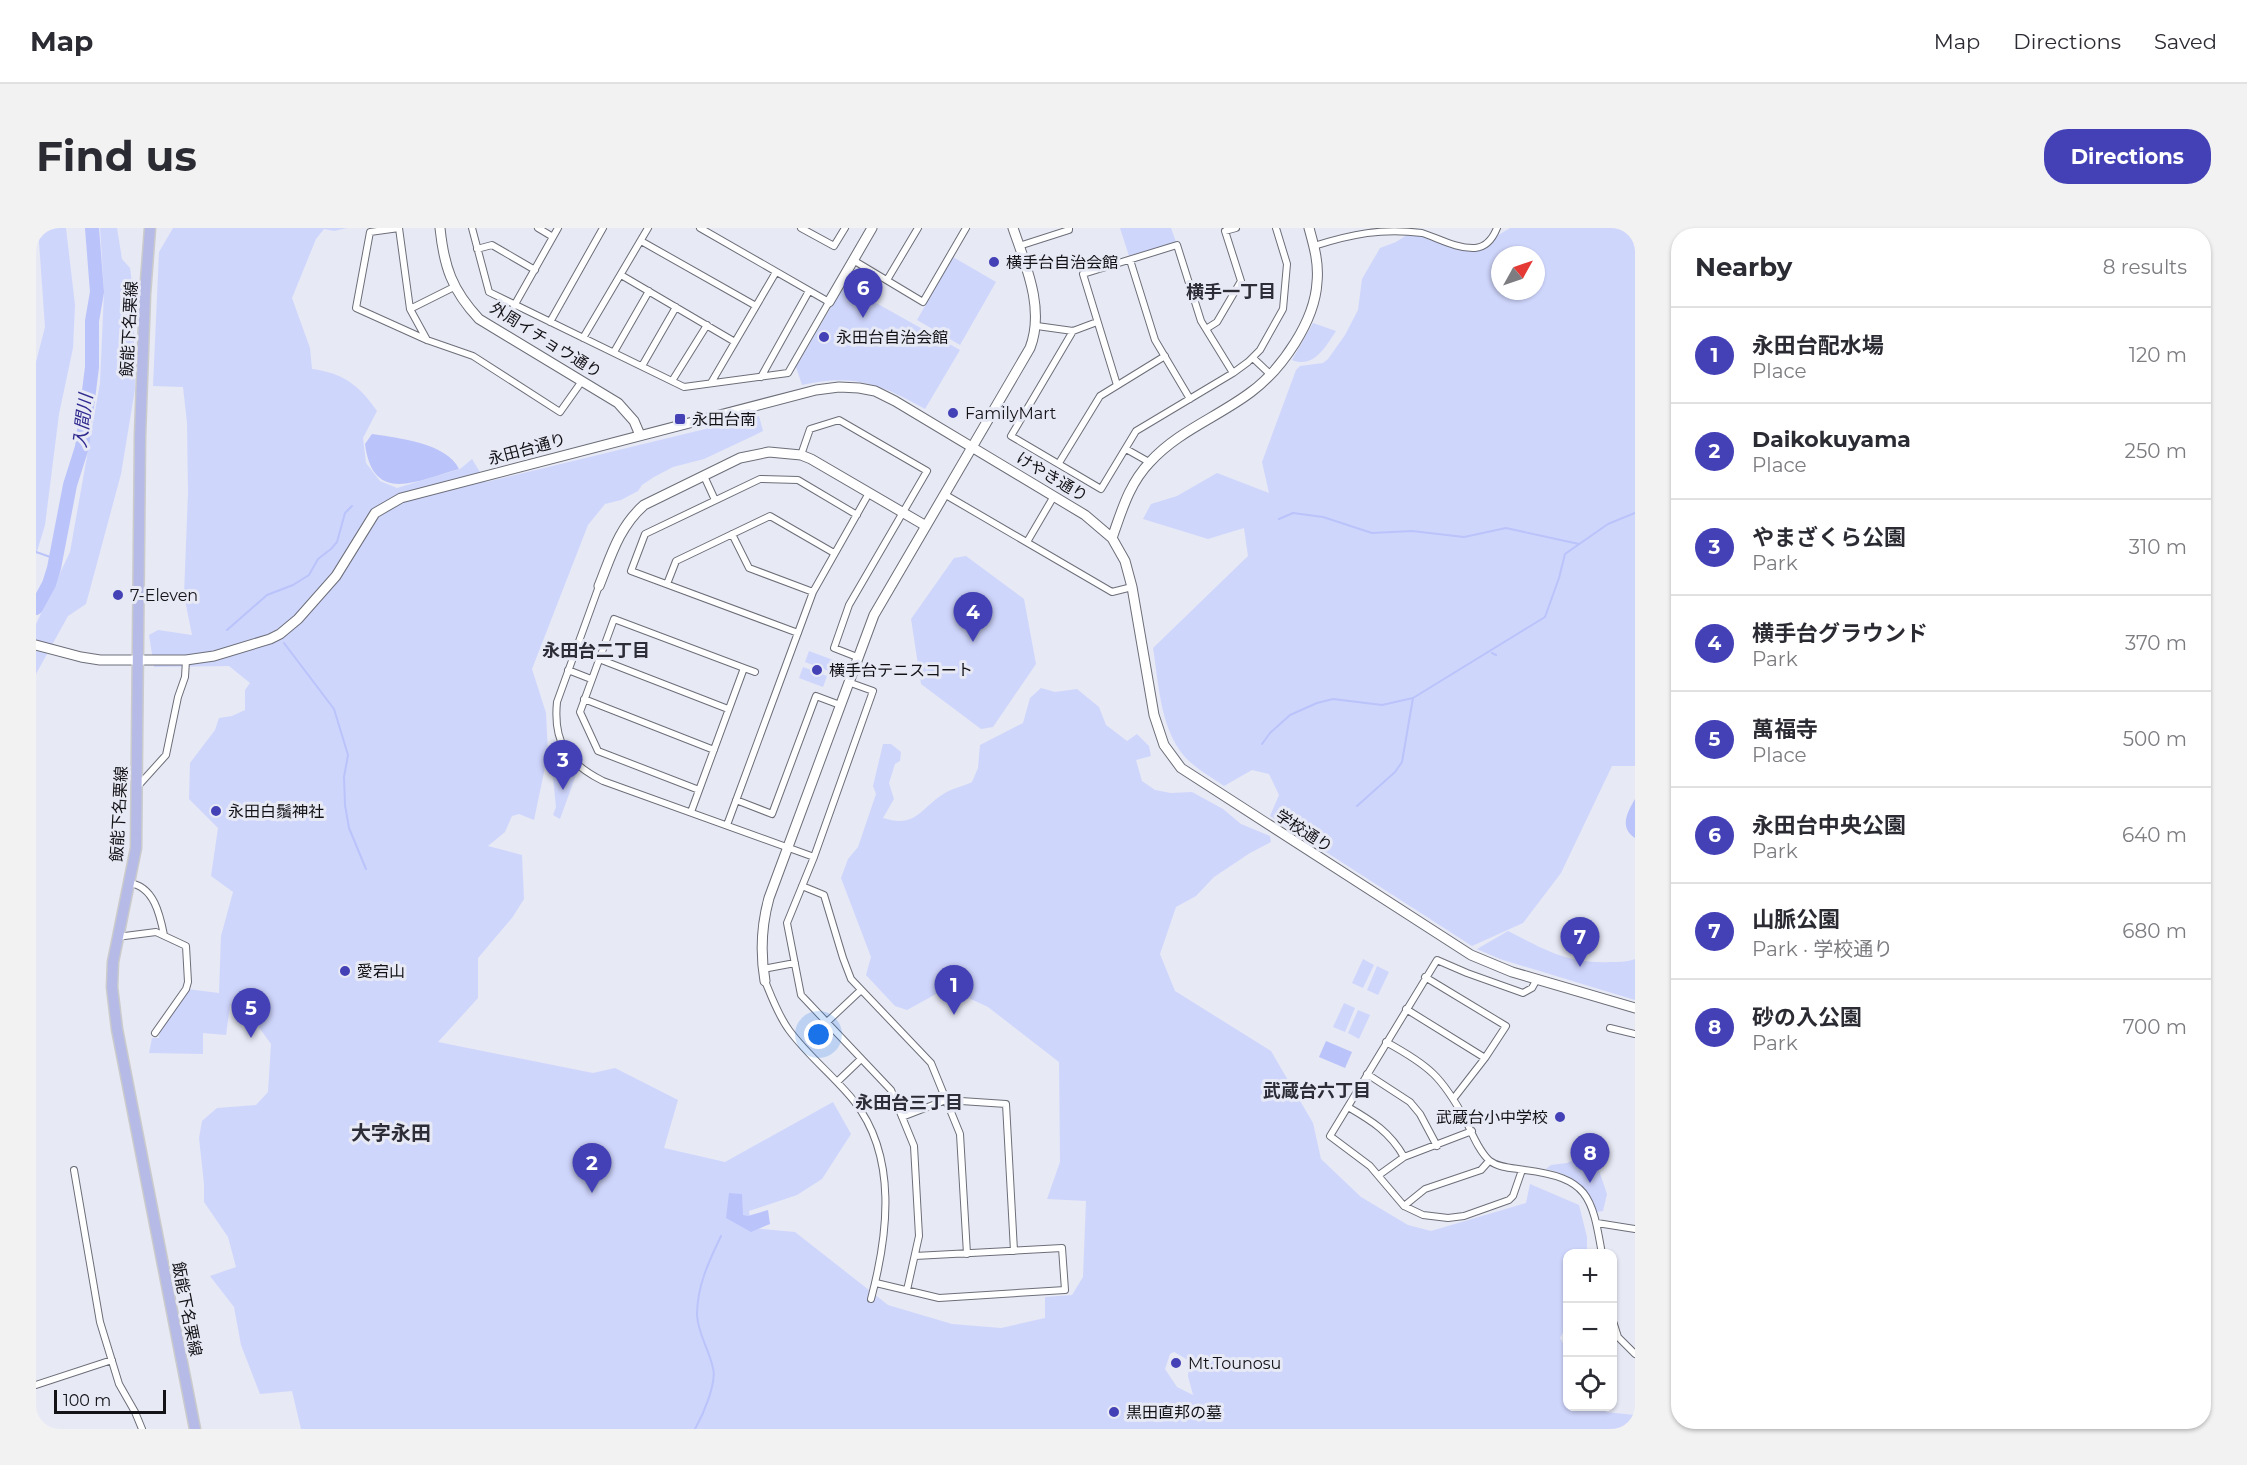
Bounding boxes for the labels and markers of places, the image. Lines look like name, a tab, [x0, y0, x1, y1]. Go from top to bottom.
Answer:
place label: 横手台自治会館	[1006, 253, 1118, 272]
marker: 横手台自治会館	[987, 255, 1001, 269]
pin: 6	[844, 268, 882, 318]
place label: 永田台自治会館	[836, 328, 948, 347]
marker: 永田台自治会館	[817, 330, 831, 344]
place label: FamilyMart	[965, 404, 1057, 423]
marker: FamilyMart	[946, 406, 960, 420]
place label: 永田台南	[692, 410, 756, 429]
marker: 永田台南	[673, 412, 687, 426]
place label: 7-Eleven	[130, 586, 198, 605]
marker: 7-Eleven	[111, 588, 125, 602]
pin: 4	[954, 592, 992, 642]
place label: 横手台テニスコート	[829, 661, 973, 680]
marker: 横手台テニスコート	[810, 663, 824, 677]
pin: 3	[544, 740, 582, 790]
place label: 永田白鬚神社	[228, 802, 324, 821]
marker: 永田白鬚神社	[209, 804, 223, 818]
pin: 7	[1560, 918, 1600, 967]
place label: 愛宕山	[357, 962, 405, 981]
marker: 愛宕山	[338, 964, 352, 978]
pin: 1	[934, 966, 974, 1015]
pin: 5	[232, 988, 270, 1038]
place label: 武蔵台小中学校	[1436, 1108, 1548, 1127]
marker: 武蔵台小中学校	[1553, 1110, 1567, 1124]
pin: 8	[1570, 1134, 1610, 1183]
pin: 2	[572, 1144, 612, 1193]
place label: Mt.Tounosu	[1188, 1354, 1281, 1373]
marker: Mt.Tounosu	[1169, 1356, 1183, 1370]
place label: 黒田直邦の墓	[1126, 1403, 1222, 1422]
marker: 黒田直邦の墓	[1107, 1405, 1121, 1419]

